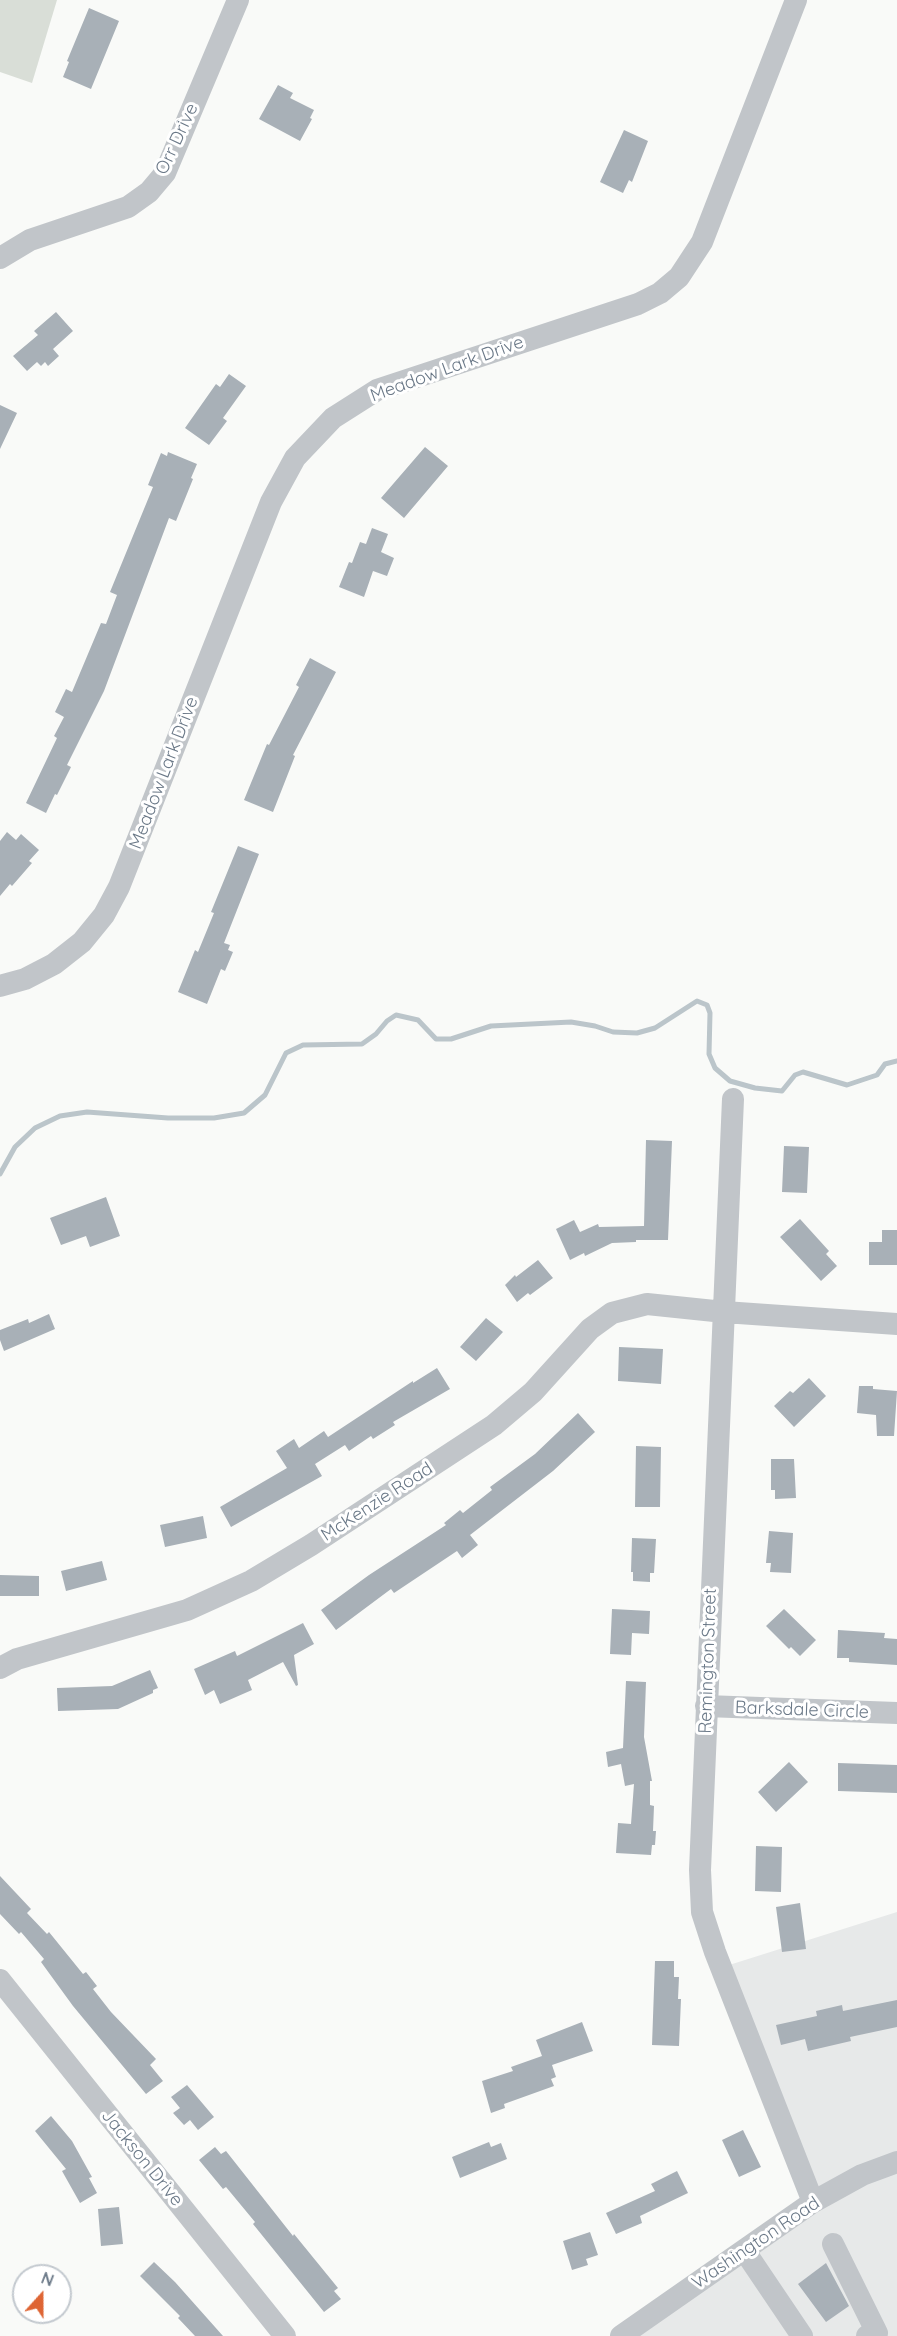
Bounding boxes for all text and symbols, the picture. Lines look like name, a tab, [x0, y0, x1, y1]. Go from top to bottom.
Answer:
street label: Orr Drive	[151, 100, 203, 178]
street label: Meadow Lark Drive	[367, 331, 527, 407]
street label: Meadow Lark Drive	[125, 694, 203, 852]
street label: McKenzie Road	[317, 1458, 437, 1546]
street label: Remington Street	[695, 1588, 721, 1734]
street label: Barksdale Circle	[735, 1697, 869, 1723]
street label: Jackson Drive	[96, 2105, 188, 2211]
street label: Washington Road	[688, 2192, 824, 2294]
north arrow	[12, 2264, 72, 2324]
text: N	[39, 2268, 57, 2291]

